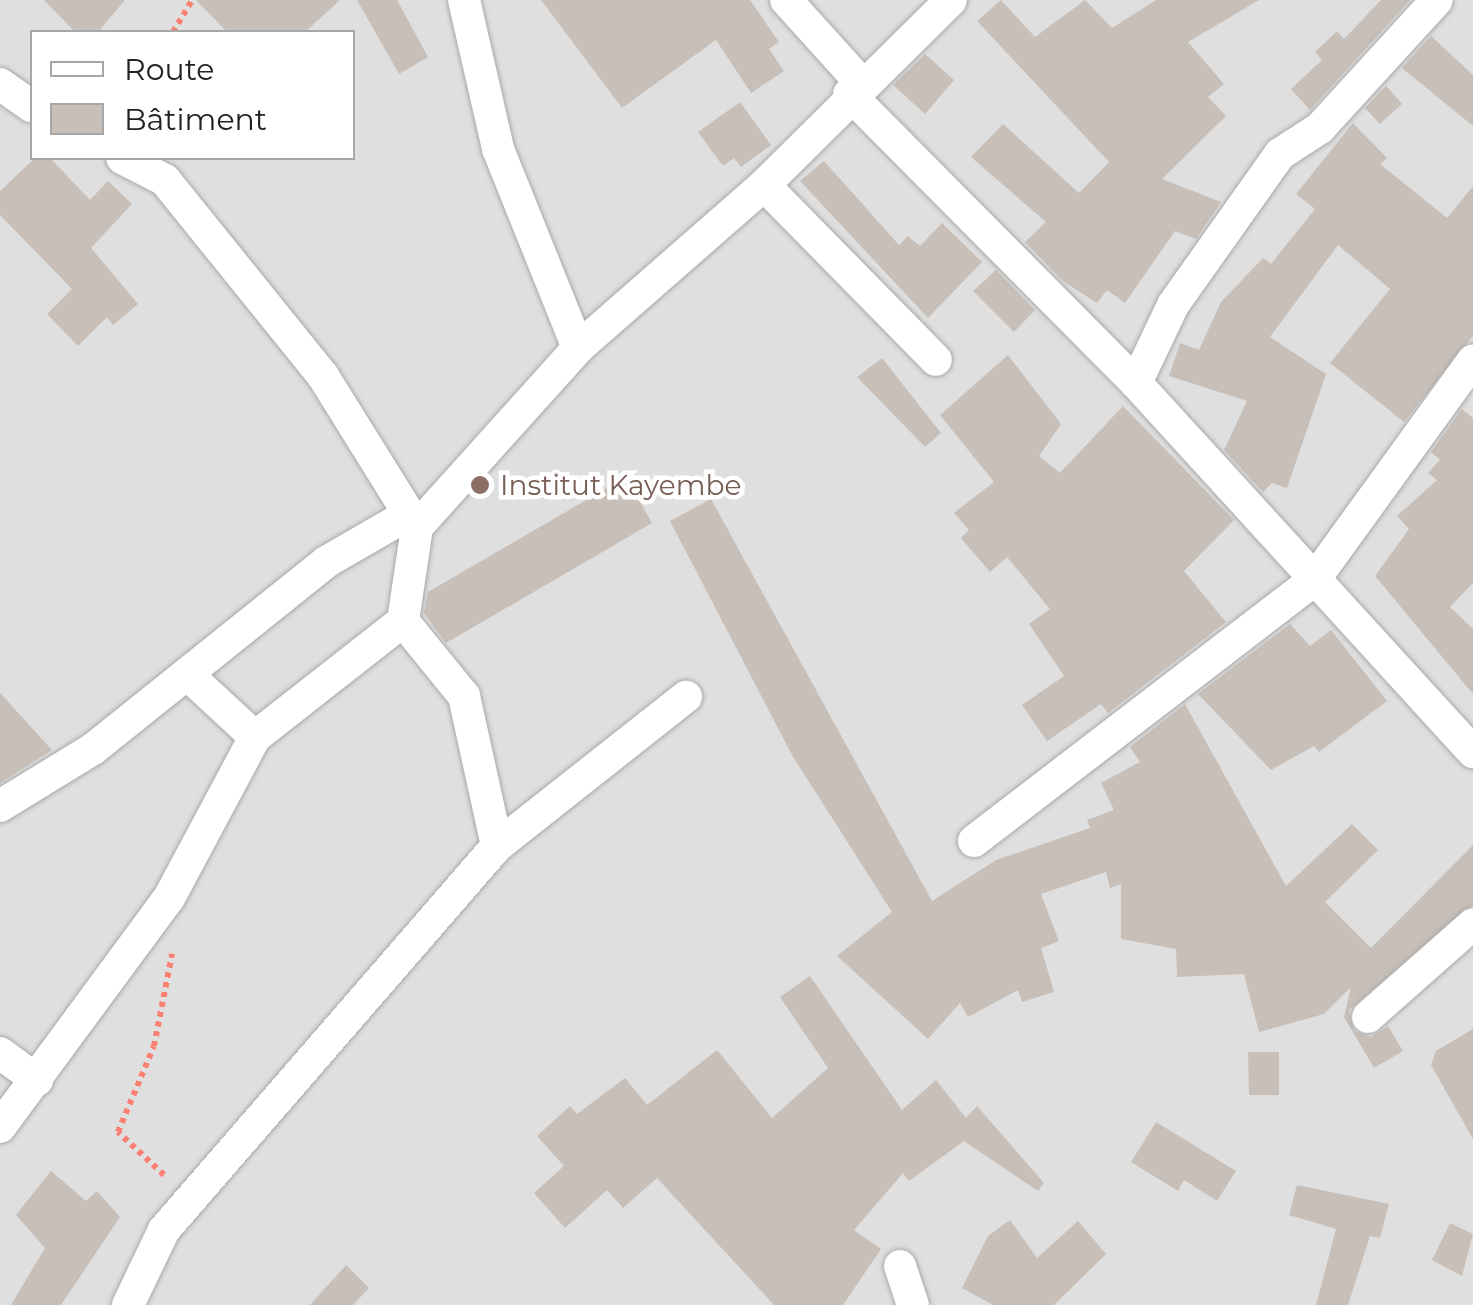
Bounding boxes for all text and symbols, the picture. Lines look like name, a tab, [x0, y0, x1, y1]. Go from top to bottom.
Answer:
legend	[30, 30, 355, 160]
text: Route	[124, 51, 214, 88]
text: Bâtiment	[124, 101, 267, 138]
place label: Institut Kayembe	[500, 468, 741, 502]
marker: Institut Kayembe	[469, 474, 491, 496]

